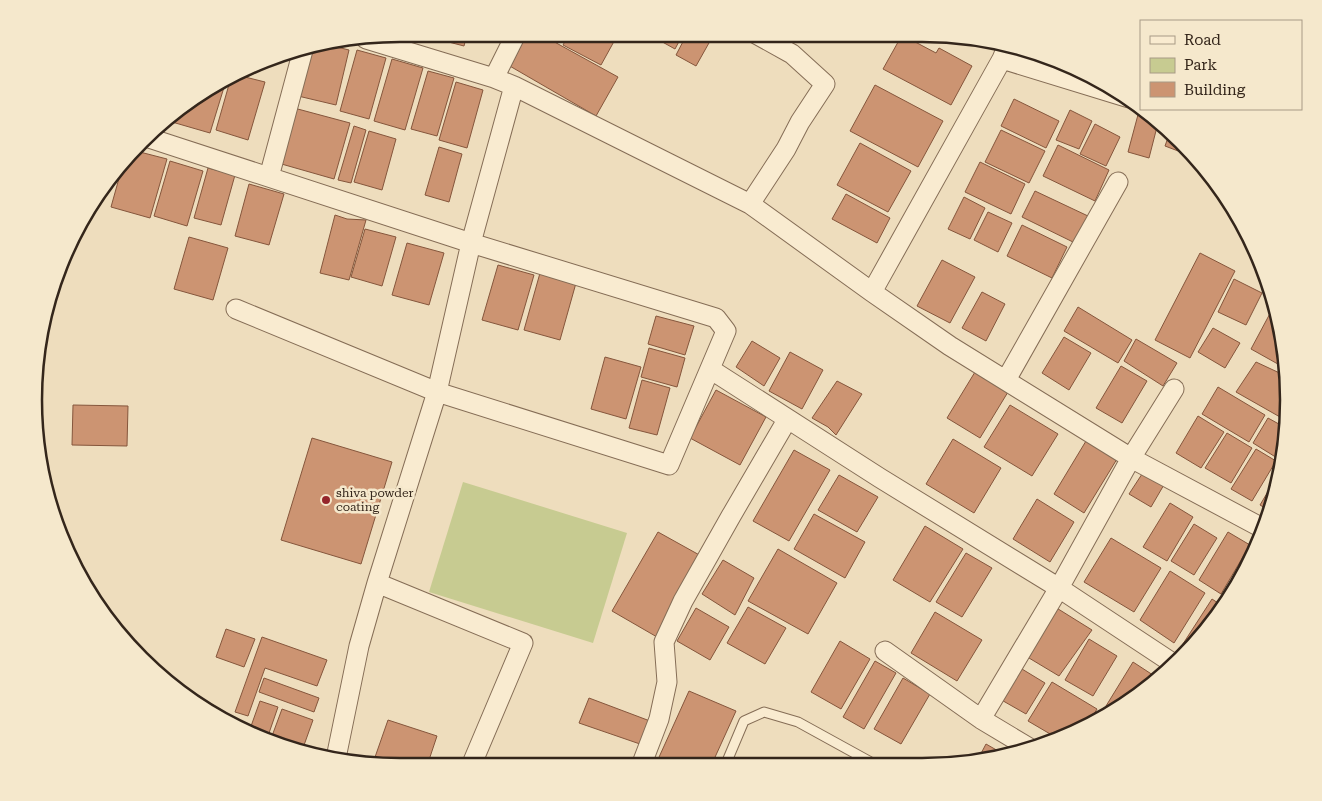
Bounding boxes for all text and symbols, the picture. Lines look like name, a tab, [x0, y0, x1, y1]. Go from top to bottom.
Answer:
legend	[1140, 20, 1302, 110]
text: Road	[1184, 31, 1221, 49]
text: Park	[1184, 56, 1218, 74]
text: Building	[1184, 81, 1246, 99]
place label: shiva powder coating	[336, 486, 413, 514]
marker: shiva powder coating	[320, 494, 332, 506]

